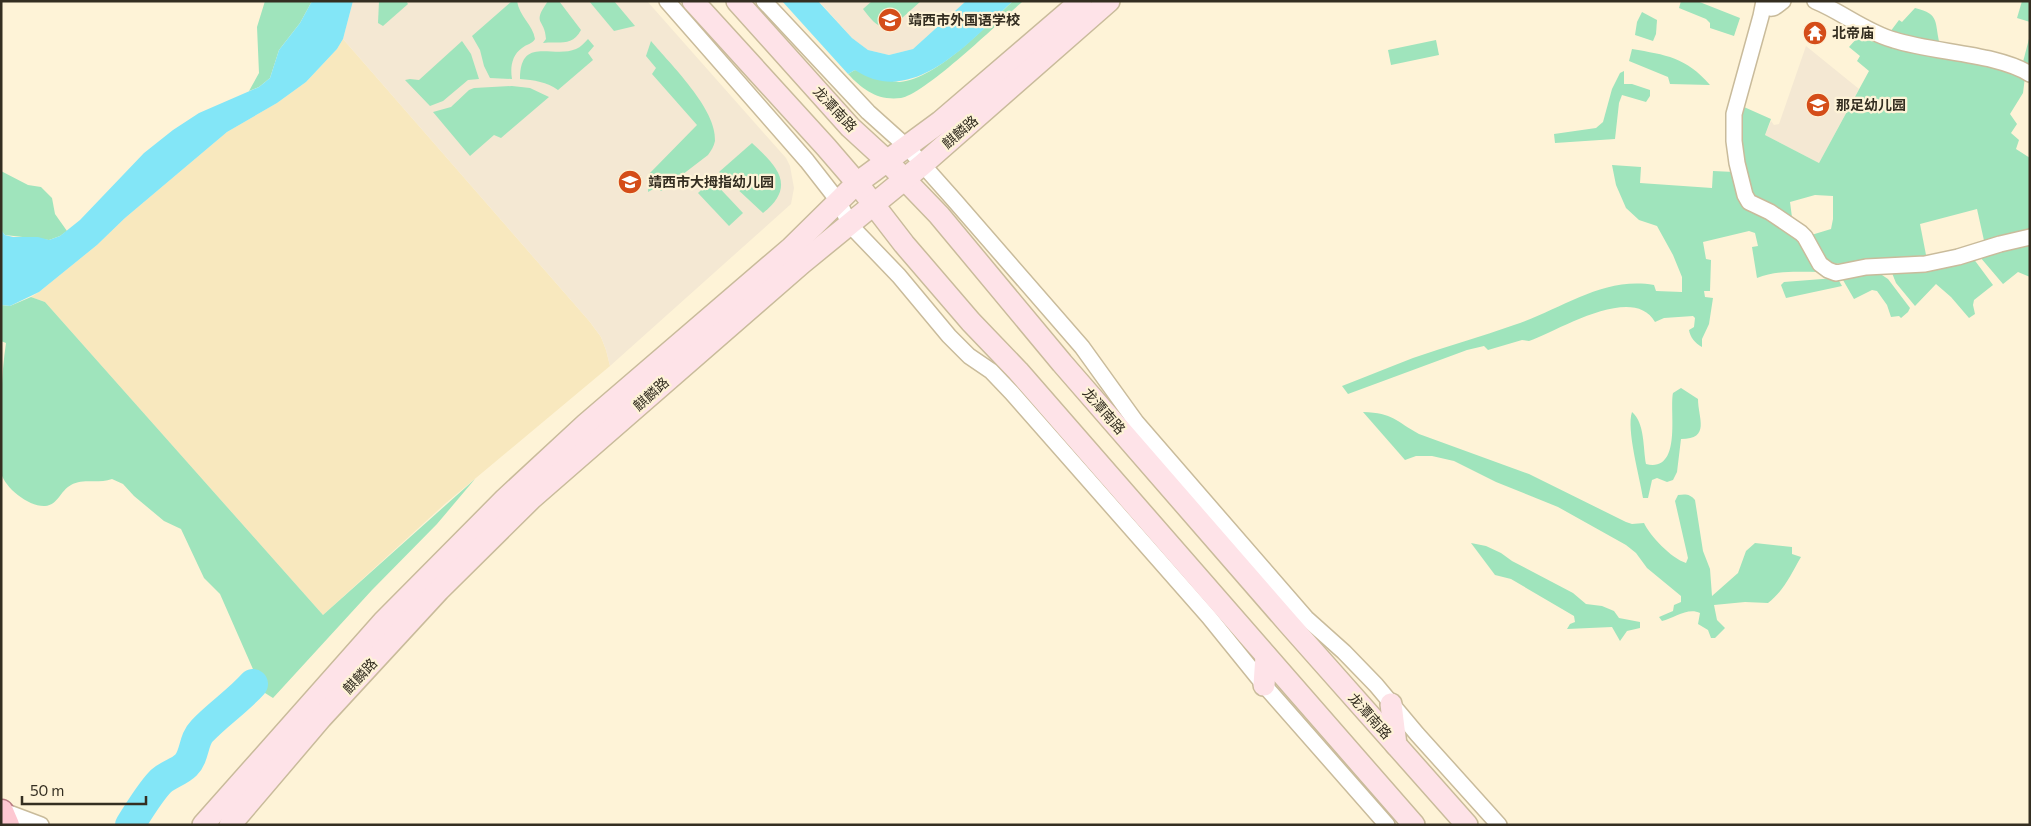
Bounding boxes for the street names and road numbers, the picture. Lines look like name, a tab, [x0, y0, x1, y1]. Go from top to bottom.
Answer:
street label: 龙潭南路	[810, 82, 861, 135]
street label: 麒麟路	[938, 111, 981, 152]
street label: 麒麟路	[629, 373, 672, 414]
street label: 龙潭南路	[1080, 384, 1129, 437]
street label: 麒麟路	[339, 655, 380, 697]
street label: 龙潭南路	[1345, 689, 1395, 742]

